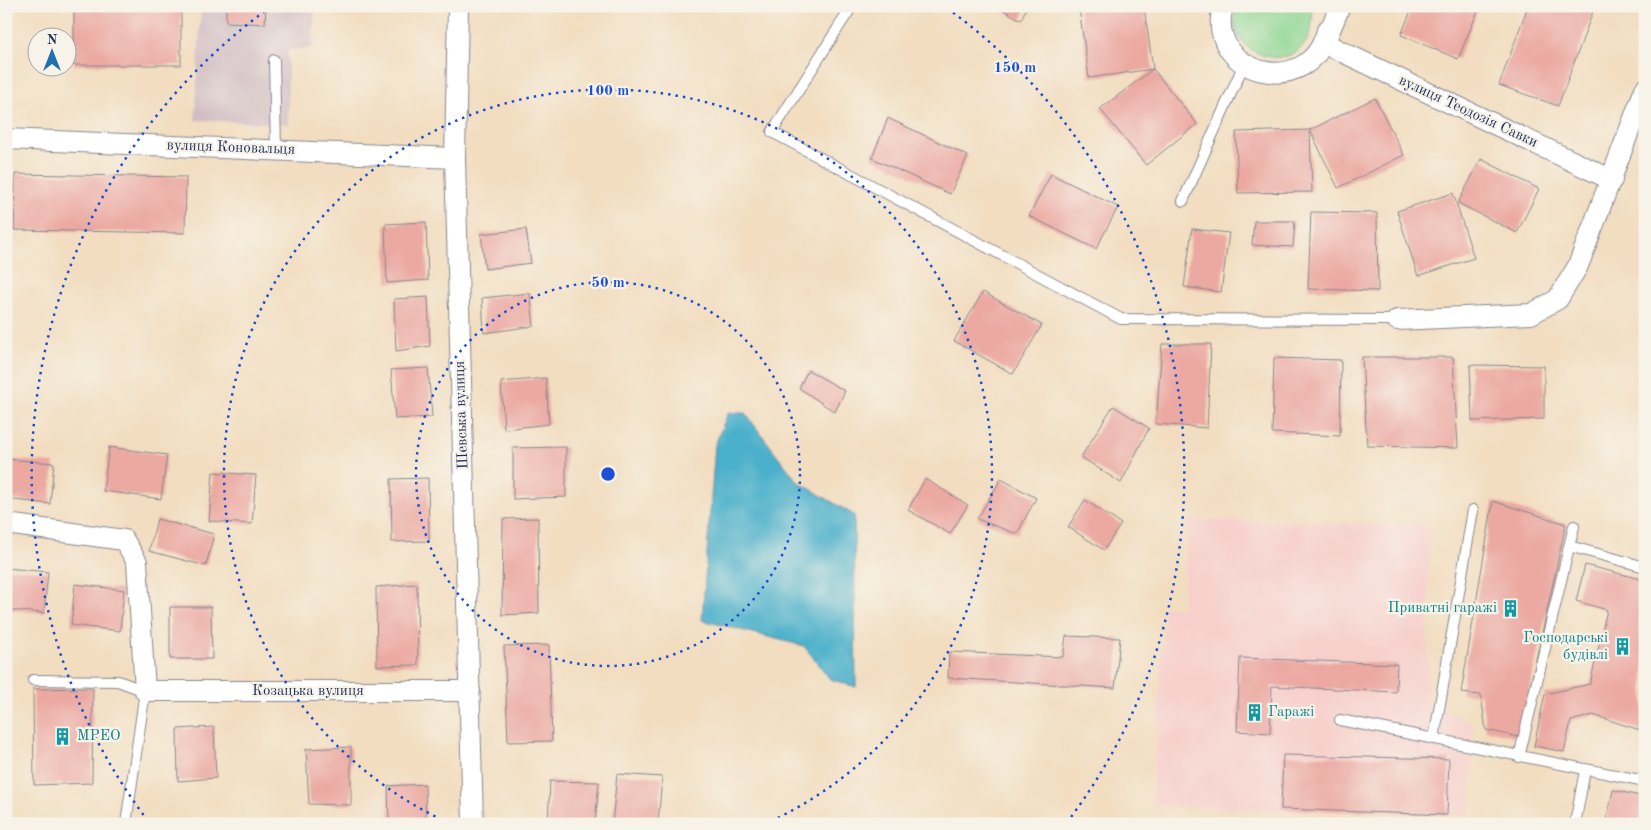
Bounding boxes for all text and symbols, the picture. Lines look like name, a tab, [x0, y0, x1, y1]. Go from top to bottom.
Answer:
north arrow	[28, 28, 78, 78]
text: N	[47, 33, 58, 47]
text: 150 m	[994, 61, 1036, 76]
street label: вулиця Теодозія Савки	[1396, 73, 1540, 151]
text: 100 m	[587, 84, 629, 99]
street label: вулиця Коновальця	[166, 138, 296, 158]
text: 50 m	[591, 276, 625, 291]
street label: Шевська вулиця	[453, 360, 471, 469]
centre of rings	[599, 465, 617, 483]
building icon: Приватні гаражі	[1501, 598, 1521, 618]
place label: Приватні гаражі	[1388, 601, 1497, 616]
place label: Господарські будівлі	[1523, 631, 1608, 663]
building icon: Господарські будівлі	[1612, 637, 1632, 657]
street label: Козацька вулиця	[252, 684, 364, 699]
building icon: Гаражі	[1244, 702, 1264, 722]
place label: Гаражі	[1268, 705, 1314, 720]
building icon: МРЕО	[53, 726, 73, 746]
place label: МРЕО	[77, 729, 121, 744]

